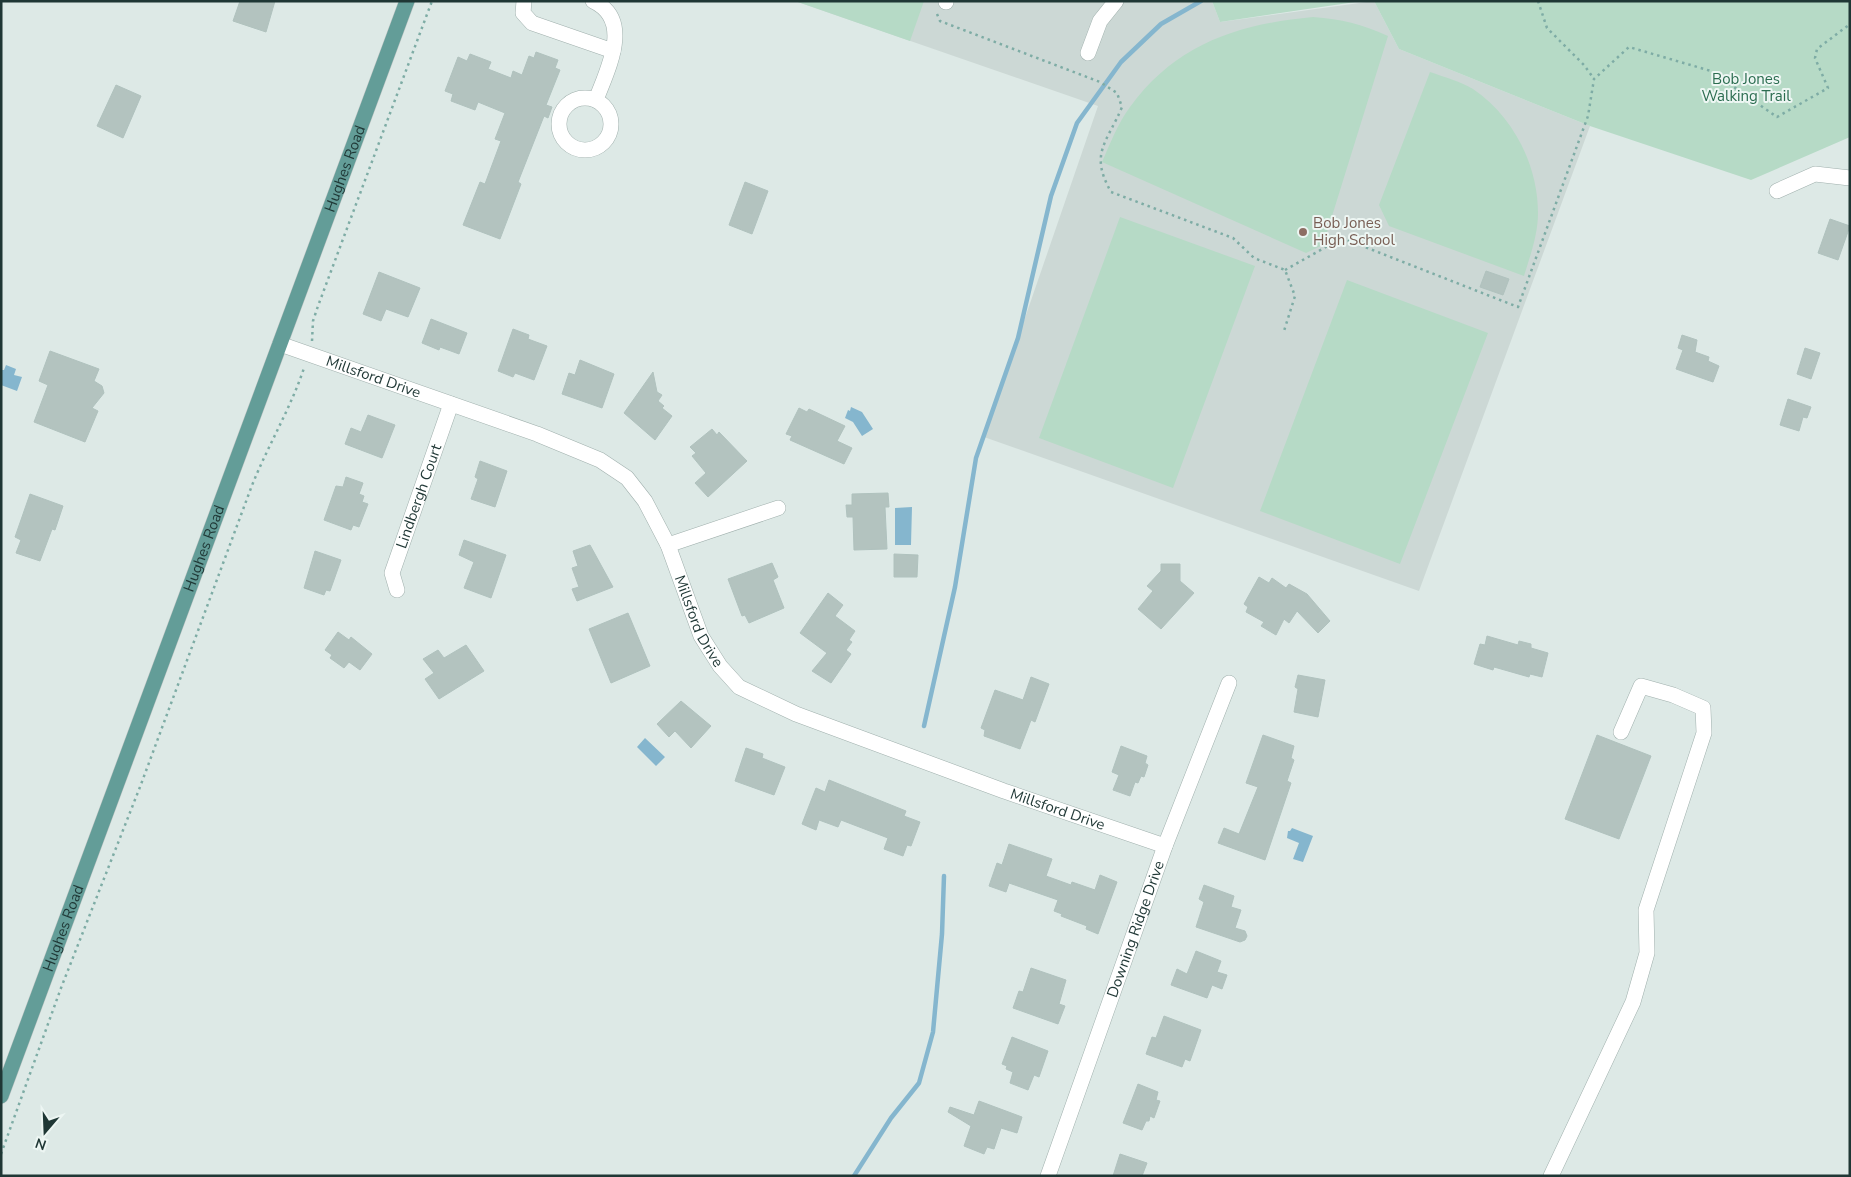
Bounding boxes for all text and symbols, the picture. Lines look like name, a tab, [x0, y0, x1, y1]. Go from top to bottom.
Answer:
park label: Bob Jones Walking Trail	[1701, 69, 1791, 106]
street label: Hughes Road	[320, 122, 370, 215]
place label: Bob Jones High School	[1313, 213, 1395, 250]
marker: Bob Jones High School	[1297, 226, 1309, 238]
street label: Millsford Drive	[323, 351, 423, 403]
street label: Lindbergh Court	[391, 441, 447, 551]
street label: Hughes Road	[179, 502, 229, 595]
street label: Millsford Drive	[670, 572, 728, 671]
street label: Millsford Drive	[1008, 784, 1108, 835]
street label: Downing Ridge Drive	[1102, 858, 1169, 1000]
street label: Hughes Road	[38, 882, 88, 974]
north arrow	[20, 1107, 70, 1157]
text: N	[33, 1133, 49, 1155]

